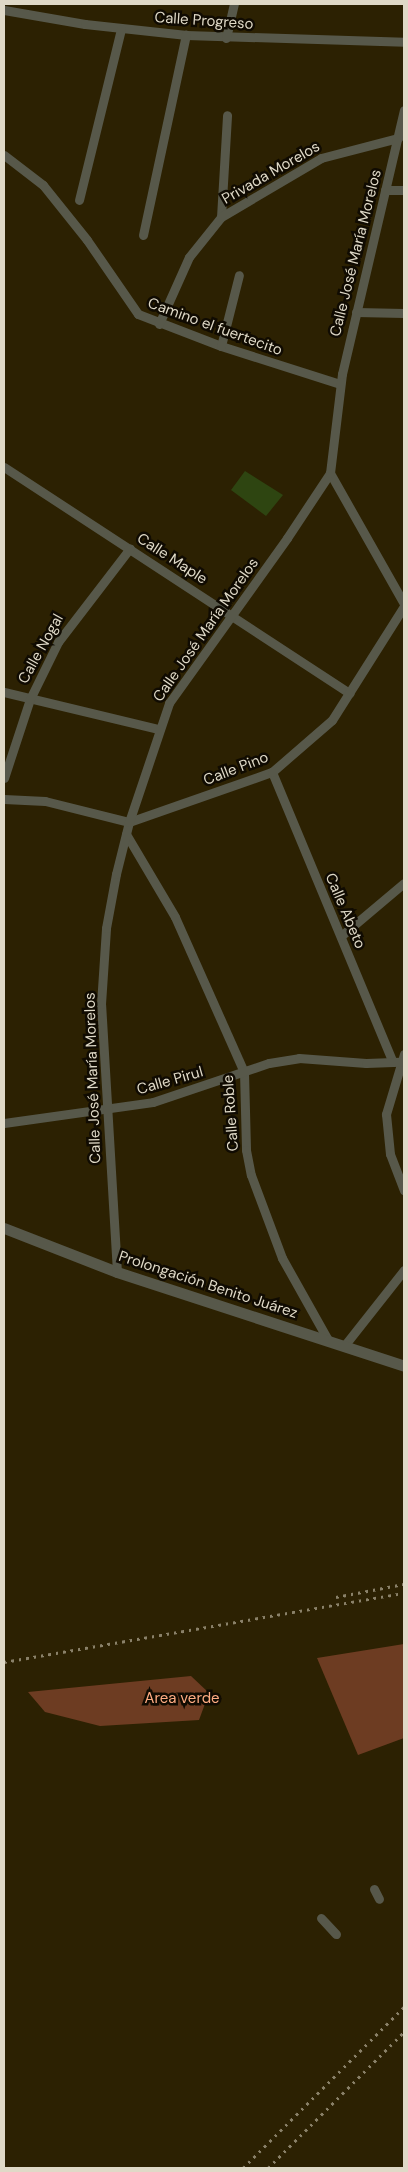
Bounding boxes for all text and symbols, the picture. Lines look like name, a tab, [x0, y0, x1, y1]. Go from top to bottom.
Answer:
street label: Calle Progreso	[154, 9, 254, 33]
street label: Privada Morelos	[219, 138, 323, 208]
street label: Calle José María Morelos	[327, 168, 385, 338]
street label: Camino el fuertecito	[145, 294, 285, 360]
street label: Calle Maple	[133, 530, 211, 588]
street label: Calle José María Morelos	[149, 555, 263, 705]
street label: Calle Nogal	[14, 611, 68, 687]
street label: Calle Pino	[201, 748, 271, 790]
street label: Calle Abeto	[321, 871, 369, 951]
street label: Calle José María Morelos	[81, 992, 105, 1164]
street label: Calle Pirul	[135, 1063, 205, 1099]
street label: Calle Roble	[219, 1074, 243, 1152]
street label: Prolongación Benito Juárez	[116, 1248, 300, 1322]
park label: Area verde	[144, 1690, 220, 1708]

